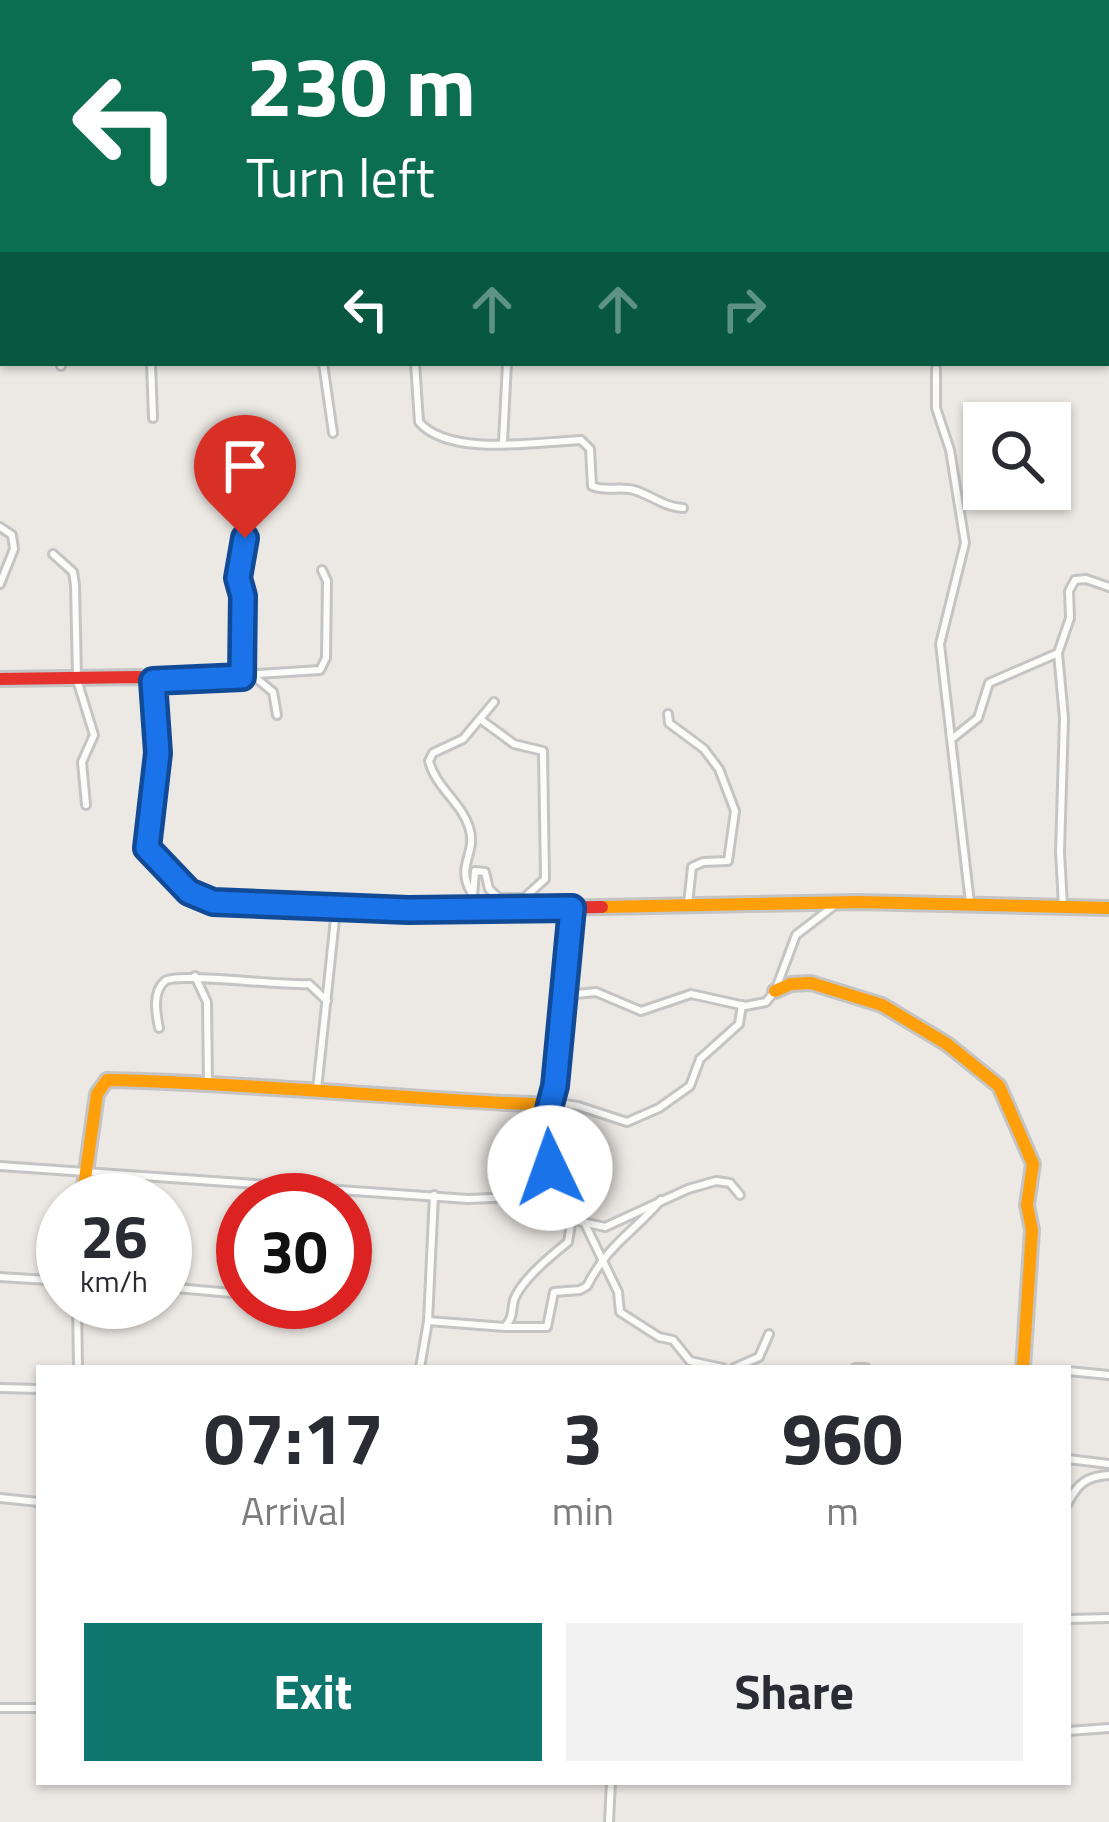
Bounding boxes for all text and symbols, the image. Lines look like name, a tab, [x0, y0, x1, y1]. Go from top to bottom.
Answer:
text: 230 m	[246, 21, 476, 149]
icon: left	[48, 48, 204, 204]
text: Turn left	[246, 136, 435, 218]
icon: left	[333, 276, 399, 342]
icon: ahead	[459, 276, 525, 342]
icon: ahead	[585, 276, 651, 342]
icon: right	[711, 276, 777, 342]
map controls	[963, 402, 1071, 510]
button: search	[963, 402, 1071, 510]
pin	[194, 415, 296, 538]
icon: arrive	[212, 433, 278, 499]
position arrow	[487, 1105, 613, 1231]
speed limit sign: 30	[216, 1173, 372, 1329]
text: 26	[80, 1190, 148, 1281]
text: km/h	[80, 1258, 148, 1304]
text: 07:17	[204, 1382, 384, 1492]
text: 3	[563, 1382, 603, 1492]
text: 960	[782, 1382, 903, 1492]
text: Arrival	[241, 1481, 347, 1540]
text: min	[552, 1481, 614, 1540]
text: m	[826, 1481, 859, 1540]
button: Exit	[84, 1623, 542, 1761]
button: Share	[566, 1623, 1023, 1761]

